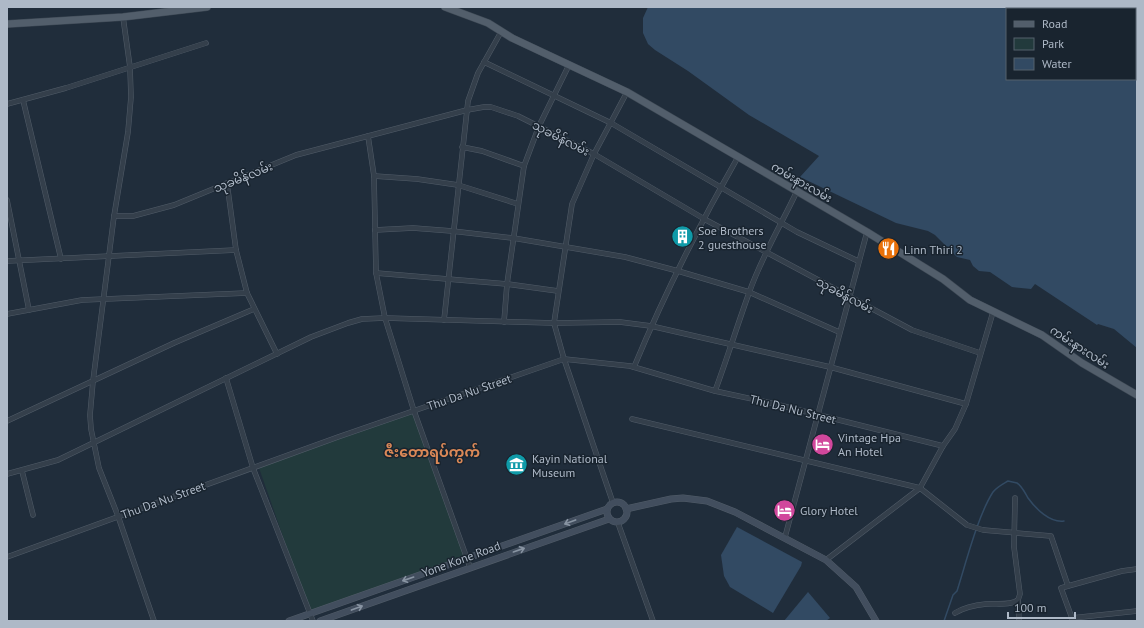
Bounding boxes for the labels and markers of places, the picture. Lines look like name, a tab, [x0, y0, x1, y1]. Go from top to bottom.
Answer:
place label: Soe Brothers 2 guesthouse	[698, 223, 767, 252]
building icon: Soe Brothers 2 guesthouse	[670, 224, 696, 250]
restaurant icon: Linn Thiri 2	[876, 236, 902, 262]
place label: Linn Thiri 2	[904, 242, 963, 257]
place label: Vintage Hpa An Hotel	[837, 430, 901, 459]
hotel icon: Vintage Hpa An Hotel	[810, 431, 836, 457]
place label: Kayin National Museum	[532, 451, 608, 480]
museum icon: Kayin National Museum	[503, 452, 529, 478]
hotel icon: Glory Hotel	[772, 497, 798, 523]
place label: Glory Hotel	[800, 503, 858, 518]

